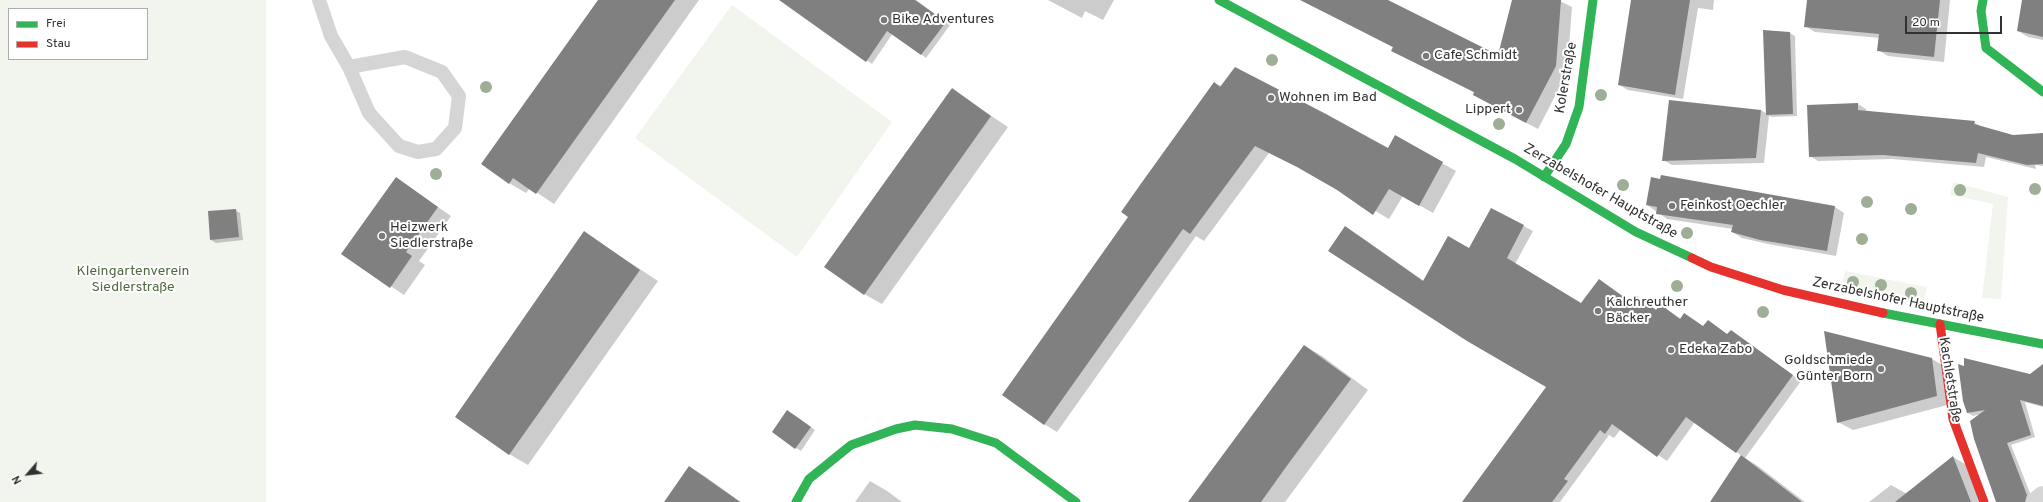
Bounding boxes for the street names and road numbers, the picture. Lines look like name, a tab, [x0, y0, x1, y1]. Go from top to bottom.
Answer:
street label: Kolerstraße	[1552, 41, 1582, 115]
street label: Zerzabelshofer Hauptstraße	[1520, 141, 1680, 243]
street label: Zerzabelshofer Hauptstraße	[1811, 275, 1985, 327]
street label: Kachletstraße	[1934, 336, 1964, 424]

